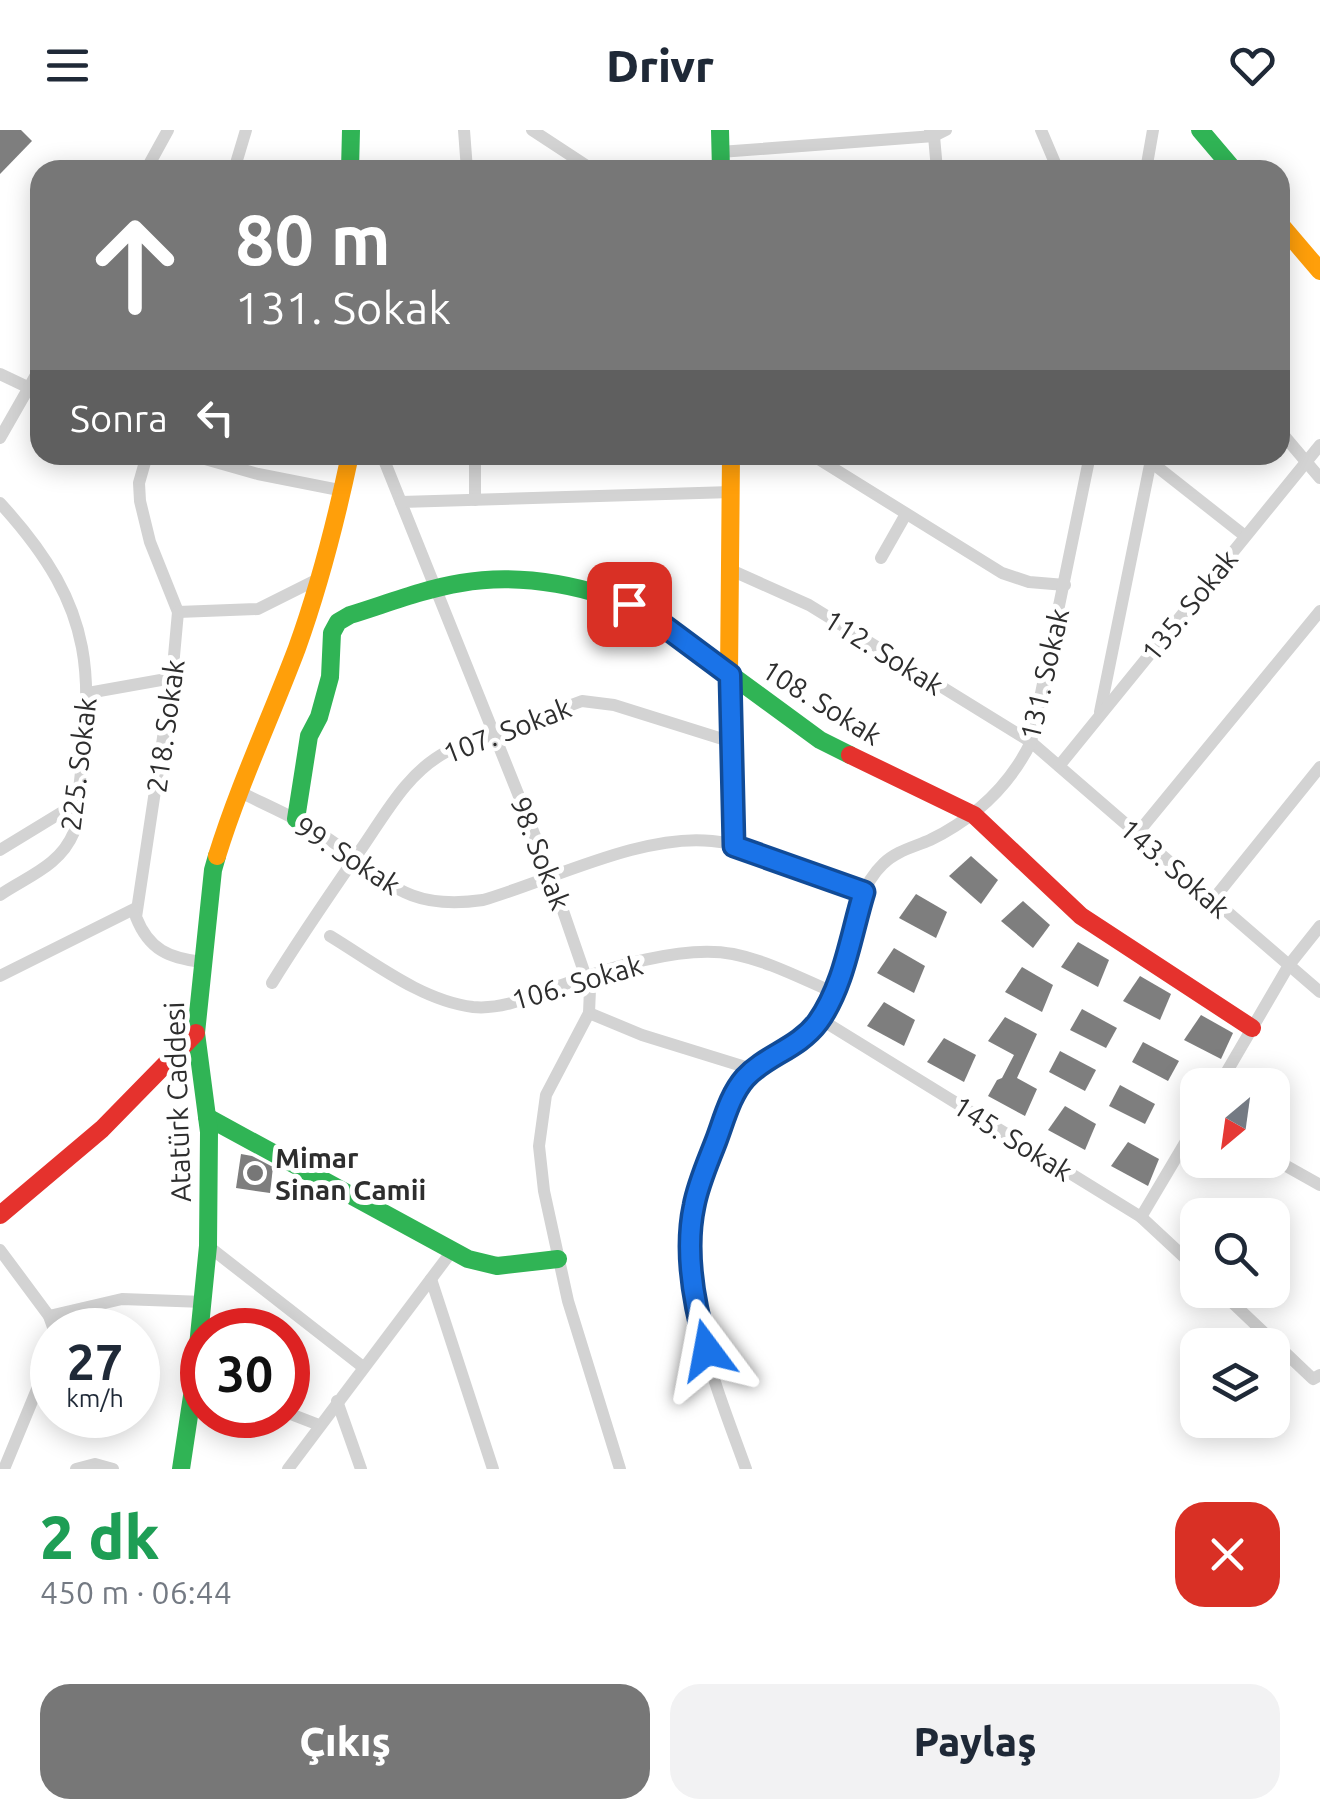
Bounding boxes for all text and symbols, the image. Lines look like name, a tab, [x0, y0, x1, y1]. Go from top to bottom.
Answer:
icon: menu	[40, 38, 95, 93]
icon: heart	[1225, 38, 1280, 93]
text: Drivr	[606, 40, 714, 91]
icon: ahead	[70, 200, 200, 330]
text: 80 m	[235, 200, 391, 278]
text: 131. Sokak	[235, 282, 451, 333]
icon: left	[188, 390, 243, 445]
text: Sonra	[70, 397, 168, 439]
street label: 135. Sokak	[1135, 543, 1243, 667]
pin	[587, 562, 672, 647]
icon: arrive	[602, 577, 657, 632]
street label: 112. Sokak	[819, 603, 949, 701]
street label: 131. Sokak	[1014, 605, 1074, 743]
street label: 108. Sokak	[757, 653, 887, 751]
street label: 218. Sokak	[140, 657, 190, 795]
street label: 107. Sokak	[439, 691, 575, 769]
street label: 225. Sokak	[54, 695, 102, 833]
street label: 98. Sokak	[505, 792, 577, 914]
street label: 99. Sokak	[290, 810, 406, 900]
street label: 143. Sokak	[1114, 812, 1236, 924]
street label: 106. Sokak	[508, 949, 646, 1015]
street label: Atatürk Caddesi	[158, 1001, 196, 1203]
north arrow	[1180, 1068, 1290, 1178]
map controls	[1180, 1068, 1290, 1438]
street label: 145. Sokak	[948, 1089, 1078, 1187]
place label: Mimar Sinan Camii	[275, 1142, 426, 1205]
marker: Mimar Sinan Camii	[244, 1162, 266, 1184]
button: search	[1180, 1198, 1290, 1308]
position arrow	[655, 1298, 759, 1402]
speed limit sign: 30	[180, 1308, 310, 1438]
button: layers	[1180, 1328, 1290, 1438]
text: 27	[67, 1333, 123, 1389]
text: km/h	[66, 1384, 124, 1412]
button: close	[1175, 1502, 1280, 1607]
text: 2 dk	[40, 1503, 159, 1570]
text: 450 m · 06:44	[40, 1574, 232, 1610]
button: Çıkış	[40, 1684, 650, 1799]
button: Paylaş	[670, 1684, 1280, 1799]

